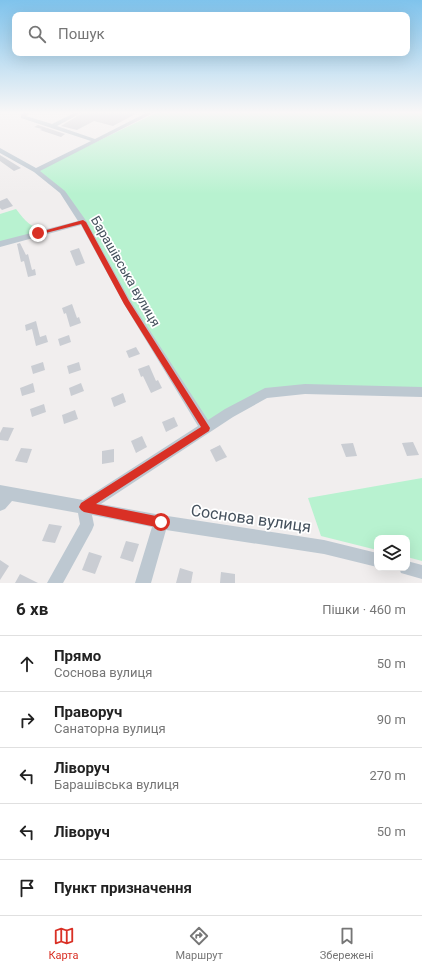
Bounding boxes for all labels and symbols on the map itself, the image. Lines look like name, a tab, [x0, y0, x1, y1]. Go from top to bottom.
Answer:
street label: Барашівська вулиця	[88, 213, 163, 329]
route end	[29, 224, 47, 242]
street label: Соснова вулиця	[190, 501, 312, 536]
route start	[152, 513, 170, 531]

